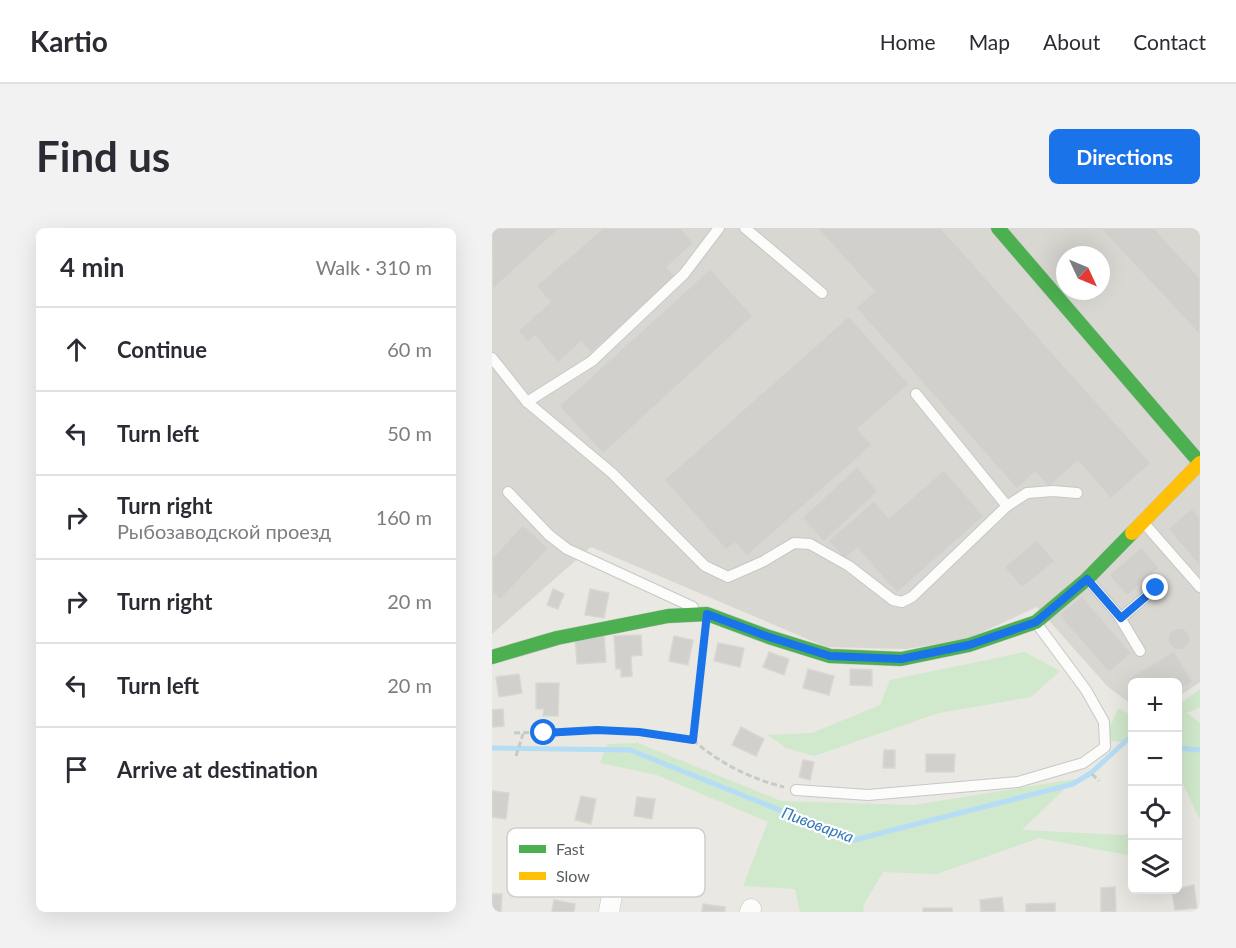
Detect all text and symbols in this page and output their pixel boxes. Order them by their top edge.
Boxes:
text: Kartio [30,24,108,58]
text: Home [880,29,936,54]
text: Map [969,29,1010,54]
text: About [1043,29,1100,54]
text: Contact [1133,29,1206,54]
button: Directions [1049,129,1200,184]
text: Find us [36,131,170,181]
north arrow [1056,246,1110,300]
text: 4 min [60,251,124,283]
text: Walk · 310 m [316,255,432,279]
icon: ahead [60,333,93,366]
text: Continue [117,336,207,363]
text: 60 m [387,337,432,361]
icon: left [60,417,93,450]
text: Turn left [117,420,199,447]
text: 50 m [387,421,432,445]
text: Turn right [117,492,212,519]
icon: right [60,501,93,534]
text: 160 m [376,505,432,529]
text: Рыбозаводской проезд [117,519,331,543]
route end [1142,574,1168,600]
icon: right [60,585,93,618]
text: Turn right [117,588,212,615]
text: 20 m [387,589,432,613]
icon: left [60,669,93,702]
text: Turn left [117,672,199,699]
text: 20 m [387,673,432,697]
map controls [1128,678,1182,894]
button: + [1128,678,1182,732]
route start [530,719,556,745]
button: − [1128,732,1182,786]
icon: arrive [60,753,93,786]
text: Arrive at destination [117,756,318,783]
button: locate [1128,786,1182,840]
water label: Пивоварка [779,802,857,846]
legend [507,828,705,897]
text: Fast [556,839,585,858]
button: layers [1128,840,1182,894]
text: Slow [556,866,590,885]

